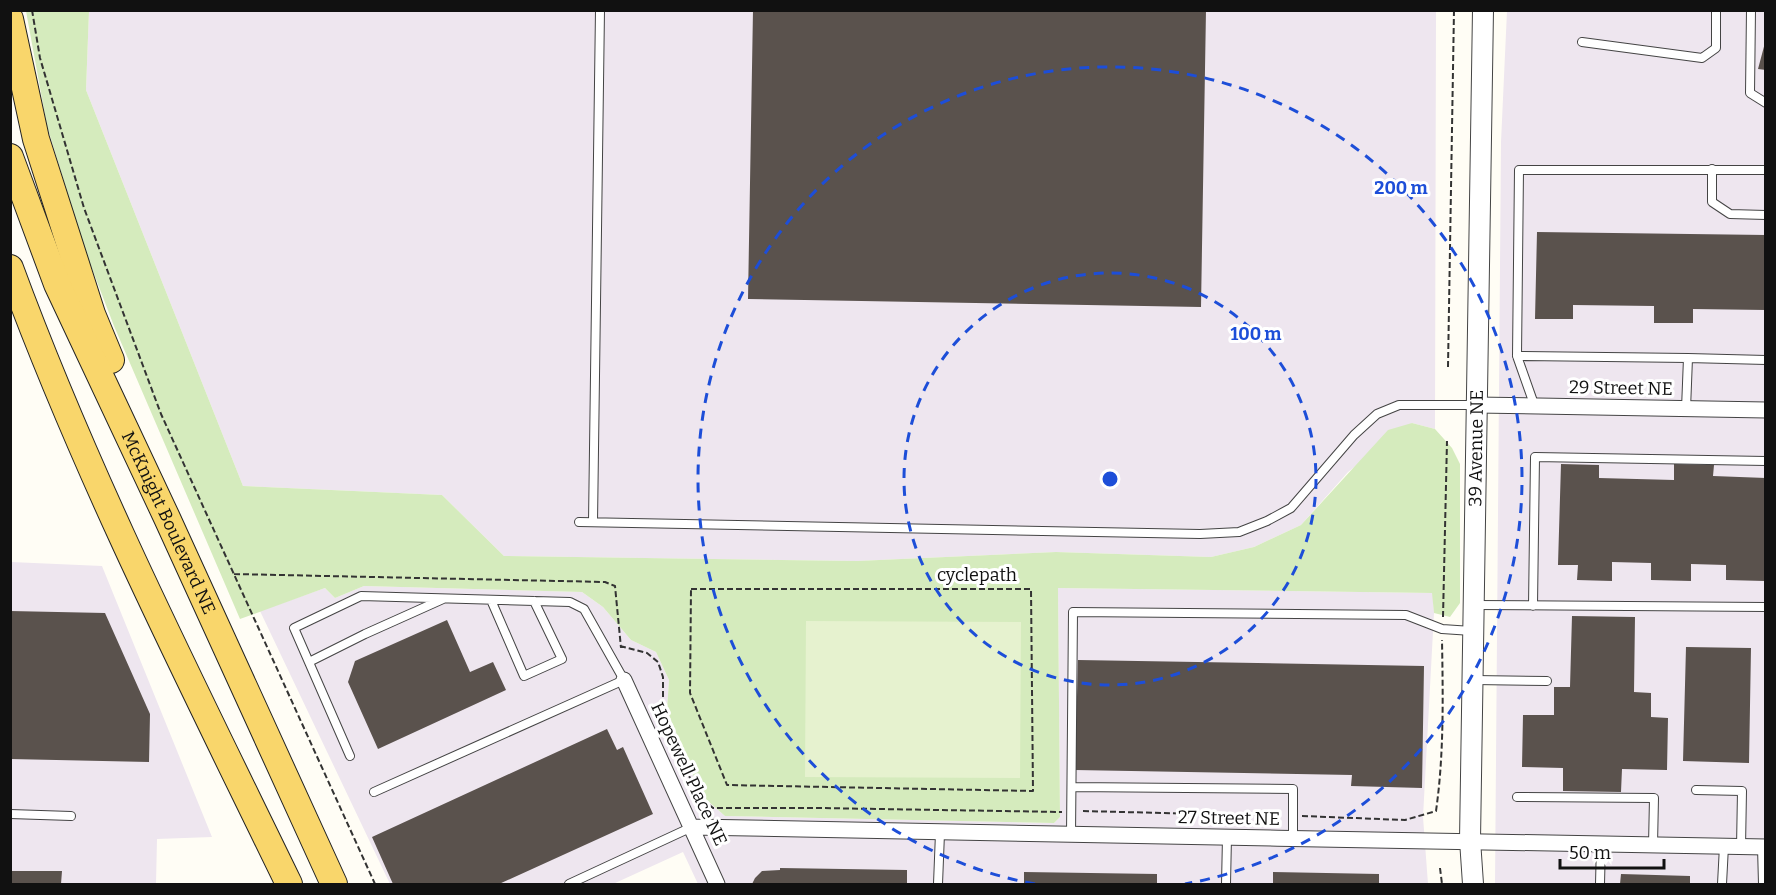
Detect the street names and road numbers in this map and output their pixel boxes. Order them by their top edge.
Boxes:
street label: 29 Street NE [1569,376,1673,400]
street label: 39 Avenue NE [1464,390,1488,507]
street label: McKnight Boulevard NE [117,428,220,618]
street label: cyclepath [937,564,1017,586]
street label: Hopewell Place NE [646,699,732,849]
street label: 27 Street NE [1178,806,1280,830]

